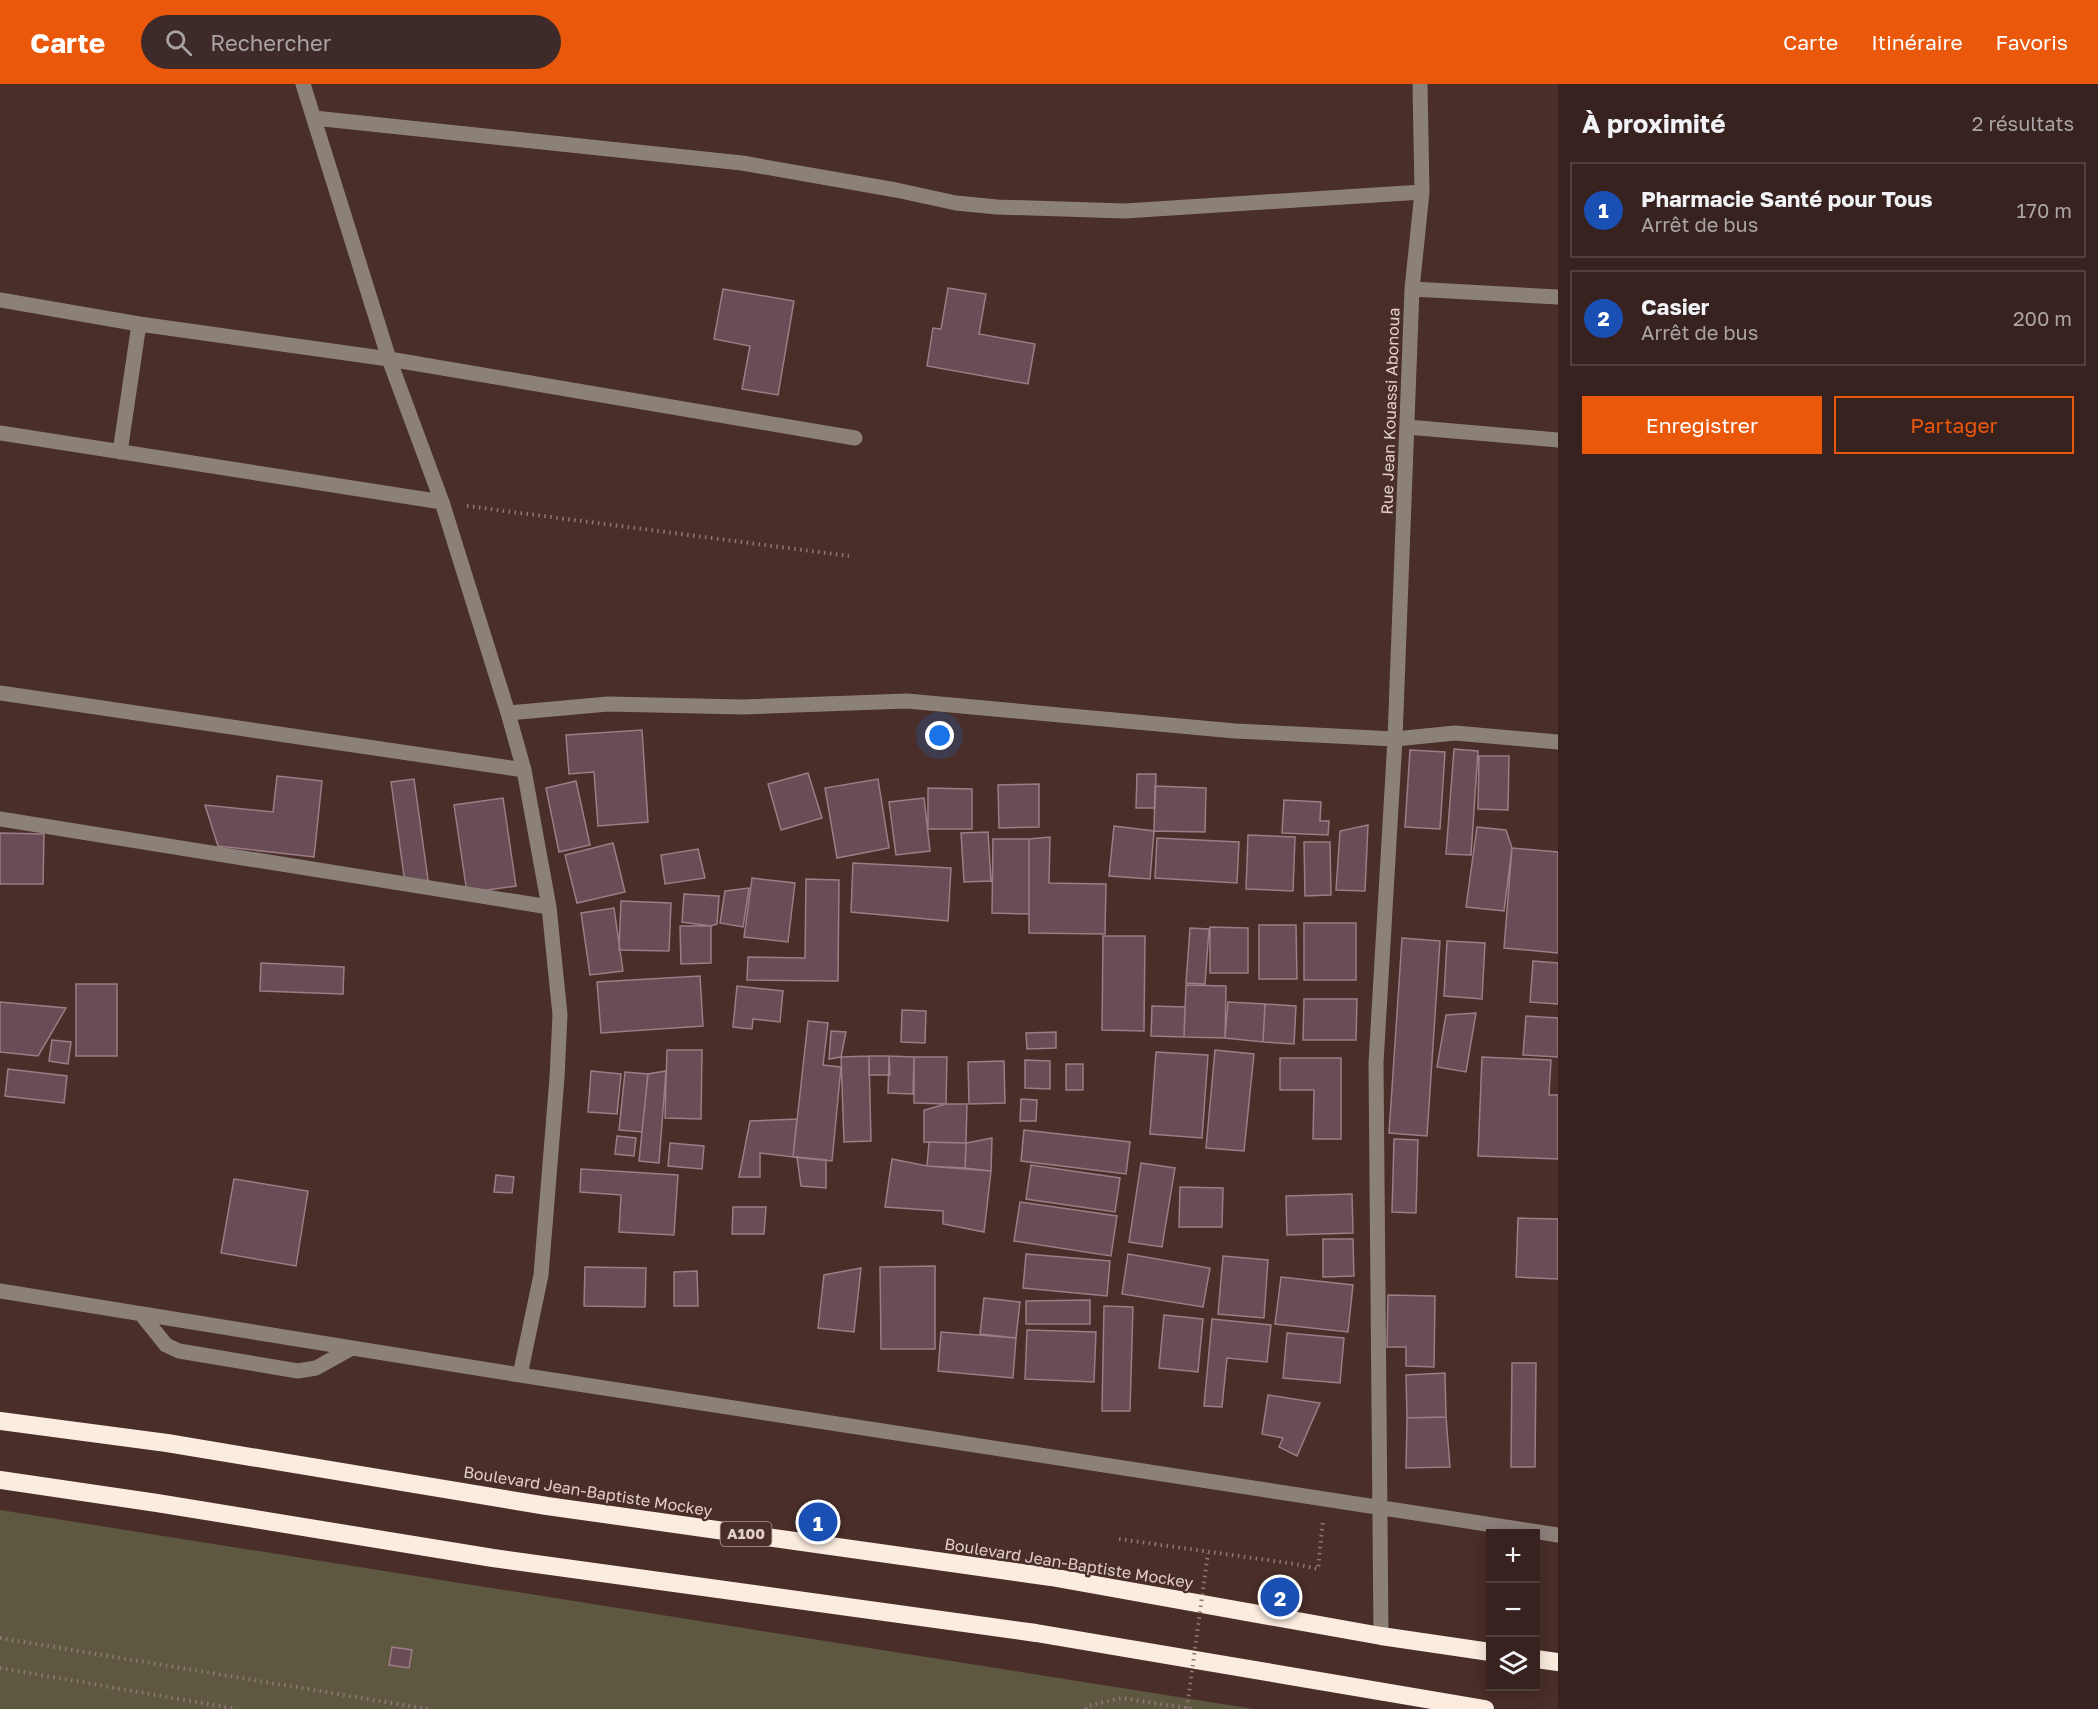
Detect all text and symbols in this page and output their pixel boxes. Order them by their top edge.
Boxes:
search box [141,15,561,69]
text: Carte [30,26,105,59]
icon: search [162,26,195,59]
text: Rechercher [210,29,331,56]
text: Carte [1783,29,1838,55]
text: Itinéraire [1871,29,1963,55]
text: Favoris [1996,29,2068,55]
text: À proximité [1582,108,1726,139]
text: 2 résultats [1972,111,2074,135]
text: Pharmacie Santé pour Tous [1641,185,1933,212]
text: 1 [1598,198,1609,222]
text: 170 m [2017,198,2072,222]
text: Arrêt de bus [1641,212,1758,236]
text: Casier [1641,293,1709,320]
text: 2 [1597,306,1610,330]
text: 200 m [2013,306,2072,330]
street label: Rue Jean Kouassi Abonoua [1376,307,1404,515]
text: Arrêt de bus [1641,320,1758,344]
button: Enregistrer [1582,396,1822,454]
button: Partager [1834,396,2074,454]
your location [925,721,954,750]
street label: Boulevard Jean-Baptiste Mockey [462,1461,714,1521]
pin: 1 [798,1500,838,1544]
road number: A100 [720,1522,771,1546]
map controls [1486,1529,1540,1691]
button: + [1486,1529,1540,1583]
street label: Boulevard Jean-Baptiste Mockey [943,1533,1195,1593]
pin: 2 [1260,1574,1300,1620]
button: − [1486,1583,1540,1637]
button: layers [1486,1637,1540,1691]

